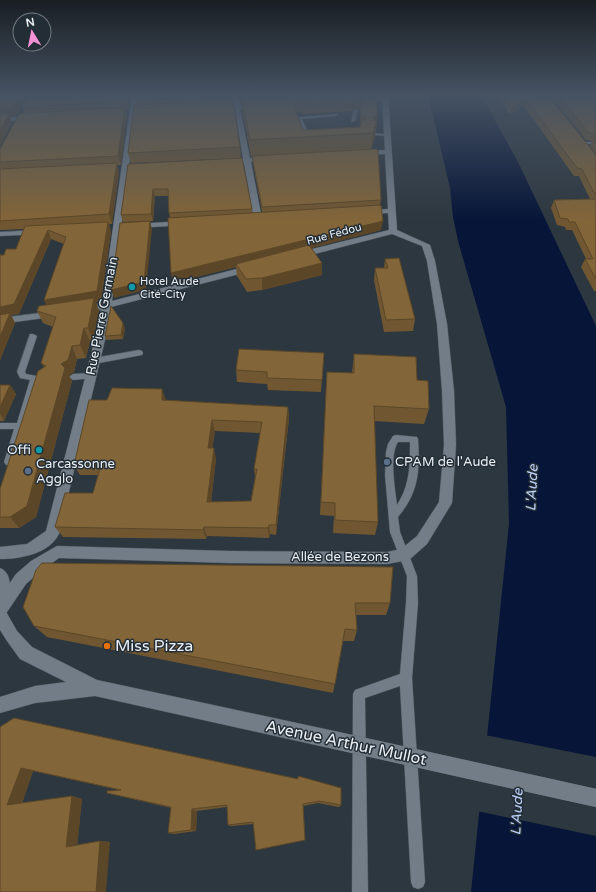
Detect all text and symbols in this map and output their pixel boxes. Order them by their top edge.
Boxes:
north arrow [12,12,52,52]
text: N [25,15,36,30]
street label: Rue Fédou [305,220,363,248]
street label: Rue Pierre Germain [83,255,121,377]
place label: Hotel Aude Cité-City [140,275,199,301]
marker: Hotel Aude Cité-City [127,282,137,292]
place label: Offi [7,442,31,458]
marker: Offi [34,445,44,455]
place label: CPAM de l'Aude [395,454,496,470]
place label: Carcassonne Agglo [36,456,115,487]
marker: CPAM de l'Aude [382,457,392,467]
water label: L'Aude [522,463,542,512]
marker: Carcassonne Agglo [23,466,33,476]
street label: Allée de Bezons [291,549,389,565]
place label: Miss Pizza [115,636,193,656]
marker: Miss Pizza [102,641,112,651]
street label: Avenue Arthur Mullot [264,716,428,770]
water label: L'Aude [507,787,527,836]

